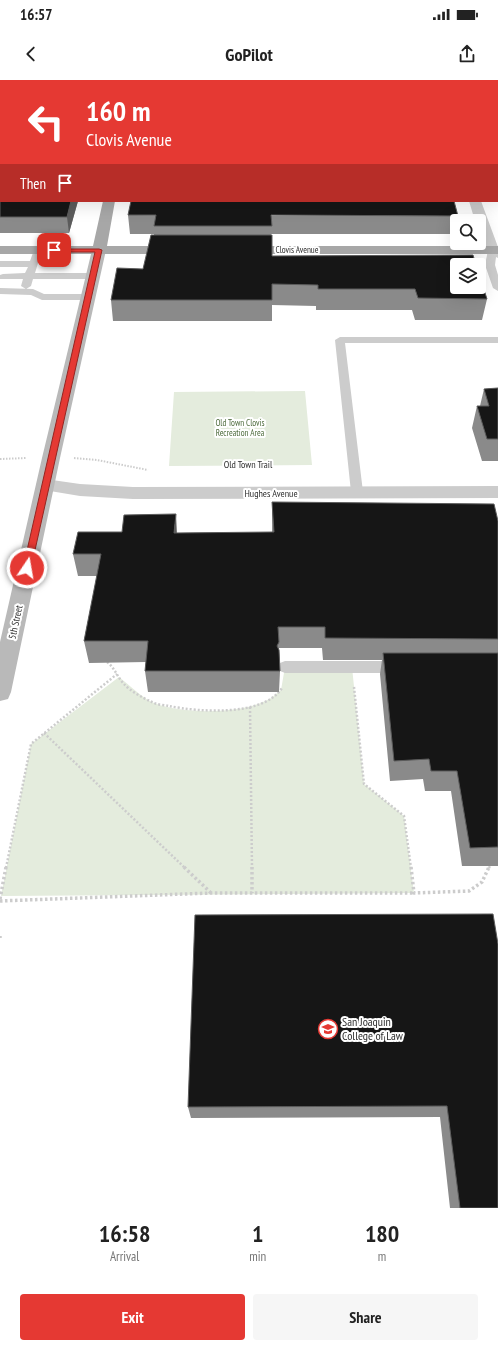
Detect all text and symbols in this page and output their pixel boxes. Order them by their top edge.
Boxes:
text: 16:57 [20,5,52,24]
icon: back [20,43,42,65]
text: GoPilot [225,43,273,66]
icon: share [456,43,478,65]
text: 160 m [86,92,150,129]
icon: left [20,96,72,148]
text: Clovis Avenue [86,128,172,151]
icon: arrive [54,172,76,194]
text: Then [20,174,46,193]
map controls [450,214,486,294]
button: search [450,214,486,250]
pin [37,233,71,267]
icon: arrive [43,239,65,261]
street label: Clovis Avenue [276,244,319,255]
button: layers [450,258,486,294]
park label: Old Town Clovis Recreation Area [215,417,265,438]
street label: Old Town Trail [224,458,273,471]
street label: Hughes Avenue [244,487,298,500]
position arrow [6,547,48,589]
street label: 5th Street [6,604,25,640]
place label: San Joaquin College of Law [342,1014,404,1043]
school or university icon: San Joaquin College of Law [317,1018,339,1040]
text: 16:58 [99,1218,151,1249]
text: 1 [252,1218,263,1249]
text: 180 [365,1218,399,1249]
text: Arrival [110,1248,139,1265]
text: min [249,1248,266,1265]
text: m [378,1248,386,1265]
button: Exit [20,1294,245,1340]
button: Share [253,1294,478,1340]

